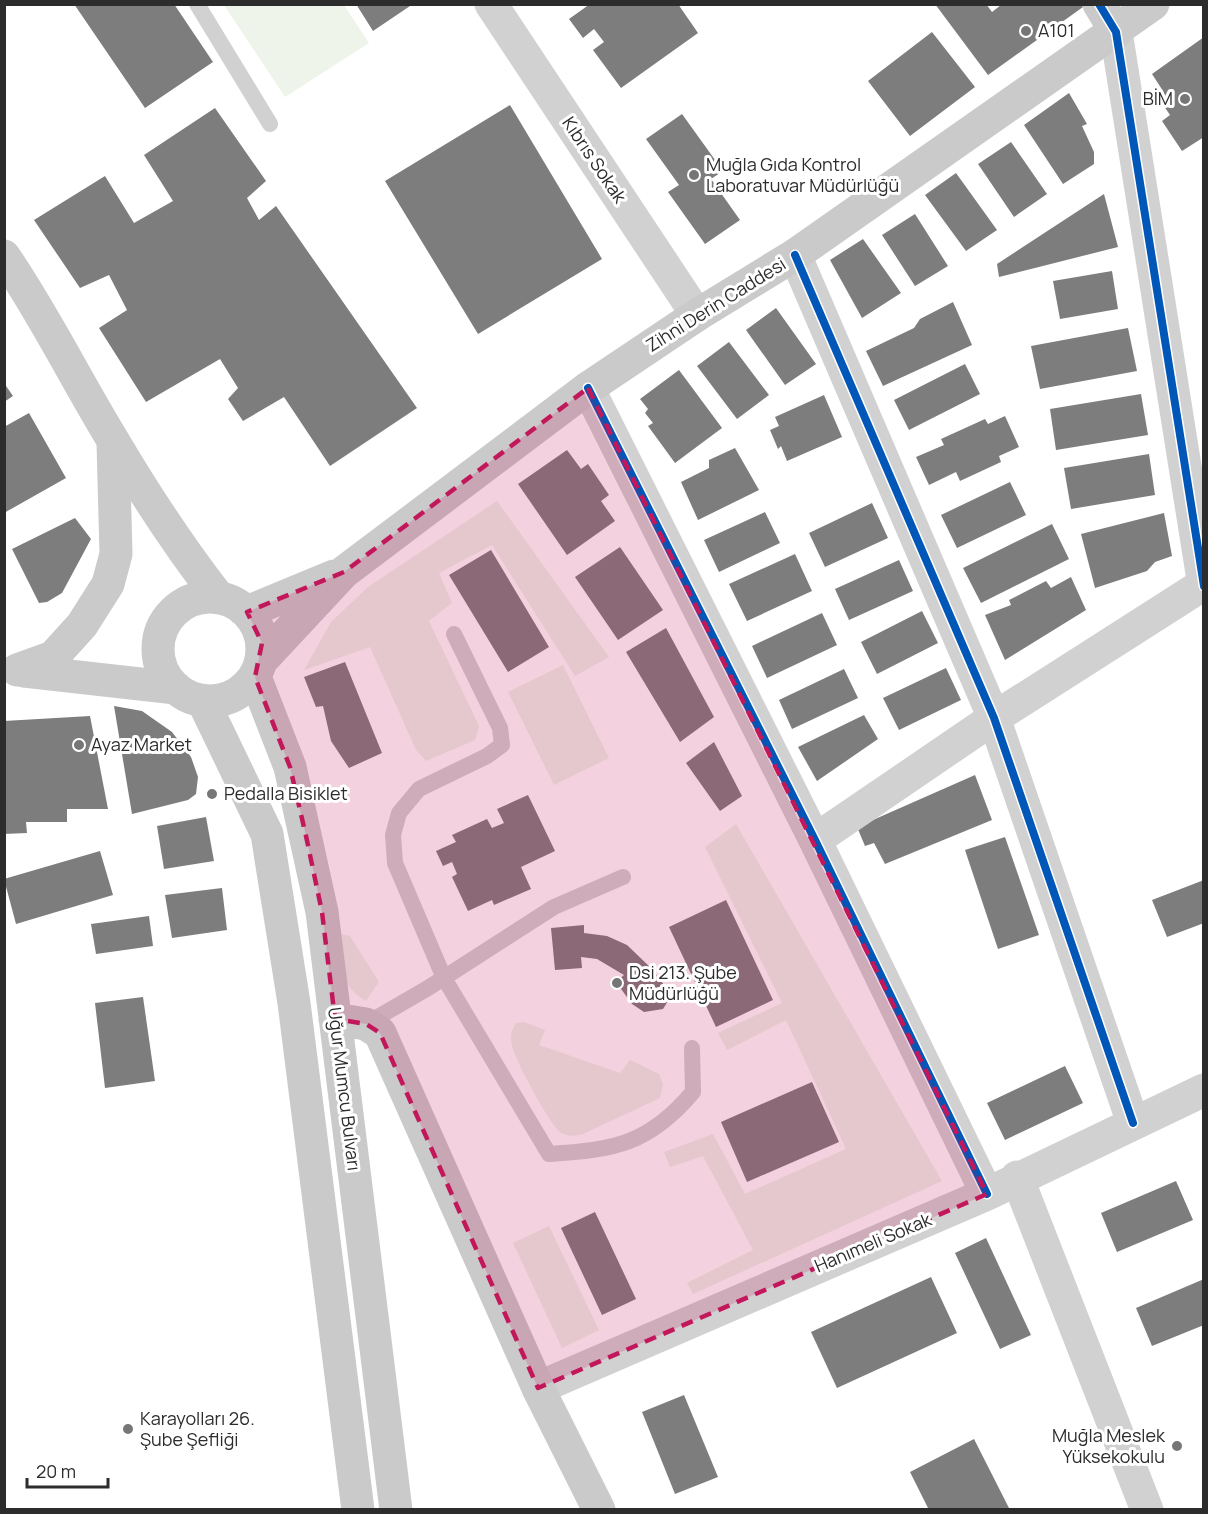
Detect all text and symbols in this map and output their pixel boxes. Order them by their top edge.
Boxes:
place label: A101 [1038,18,1074,42]
marker: A101 [1019,24,1033,38]
place label: BİM [1143,86,1173,110]
marker: BİM [1178,92,1192,106]
street label: Kıbrıs Sokak [557,112,633,208]
place label: Muğla Gıda Kontrol Laboratuvar Müdürlüğü [706,152,899,197]
marker: Muğla Gıda Kontrol Laboratuvar Müdürlüğü [687,168,701,182]
street label: Zihni Derin Caddesi [641,251,790,357]
place label: Ayaz Market [91,732,192,756]
marker: Ayaz Market [72,738,86,752]
place label: Pedalla Bisiklet [224,781,348,805]
marker: Pedalla Bisiklet [205,787,219,801]
place label: Dsi 213. Şube Müdürlüğü [629,960,737,1005]
marker: Dsi 213. Şube Müdürlüğü [610,976,624,990]
street label: Uğur Mumcu Bulvarı [323,1006,367,1172]
street label: Hanımeli Sokak [811,1206,936,1277]
place label: Karayolları 26. Şube Şefliği [140,1406,255,1451]
marker: Karayolları 26. Şube Şefliği [121,1422,135,1436]
place label: Muğla Meslek Yüksekokulu [1052,1423,1166,1468]
marker: Muğla Meslek Yüksekokulu [1170,1439,1184,1453]
scale bar [27,1451,108,1489]
text: 20 m [36,1459,76,1483]

